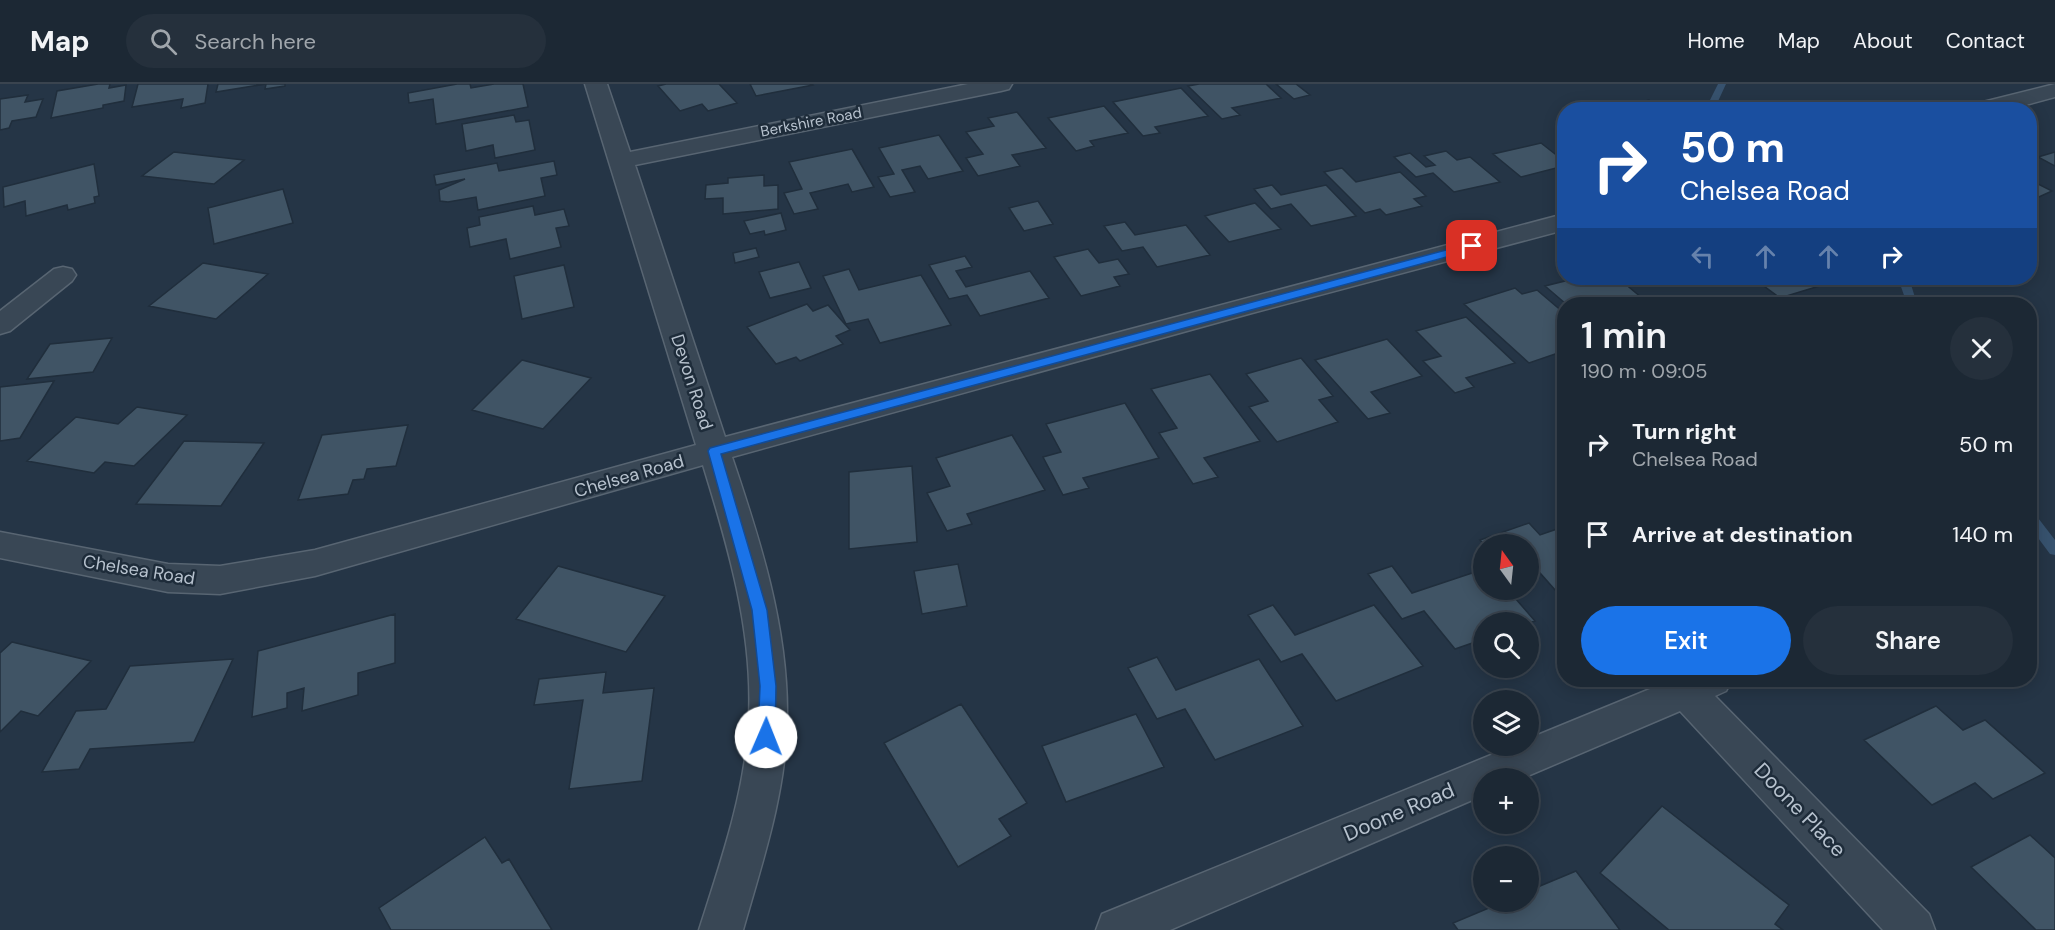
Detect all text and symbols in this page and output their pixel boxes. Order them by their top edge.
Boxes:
search box [126,14,546,68]
text: Map [30,23,90,60]
icon: search [147,25,180,58]
text: Search here [195,27,316,56]
text: Home [1687,27,1745,55]
text: Map [1778,27,1820,55]
text: About [1853,27,1913,55]
text: Contact [1946,27,2025,55]
street label: Berkshire Road [759,102,863,142]
text: 50 m [1680,120,1785,175]
icon: right [1581,126,1659,204]
text: Chelsea Road [1680,173,1850,208]
pin [1446,220,1497,271]
icon: arrive [1455,229,1488,262]
icon: left [1686,240,1719,273]
icon: ahead [1749,240,1782,273]
icon: ahead [1812,240,1845,273]
icon: right [1875,240,1908,273]
text: 1 min [1581,312,1667,359]
button: close [1950,317,2013,380]
street label: Devon Road [665,331,719,433]
text: 190 m · 09:05 [1581,358,1707,384]
text: Turn right [1632,417,1737,446]
icon: right [1581,428,1614,461]
text: 50 m [1959,430,2013,459]
text: Chelsea Road [1632,446,1758,472]
street label: Chelsea Road [571,449,687,503]
icon: arrive [1581,518,1614,551]
text: Arrive at destination [1632,520,1853,549]
text: 140 m [1952,520,2013,549]
north arrow [1473,534,1539,600]
map controls [1473,534,1539,912]
street label: Chelsea Road [81,549,197,591]
button: Exit [1581,606,1791,675]
button: Share [1803,606,2013,675]
button: search [1473,612,1539,678]
button: layers [1473,690,1539,756]
position arrow [734,705,798,769]
street label: Doone Place [1748,757,1852,863]
button: + [1473,768,1539,834]
street label: Doone Road [1339,776,1459,848]
button: − [1473,846,1539,912]

